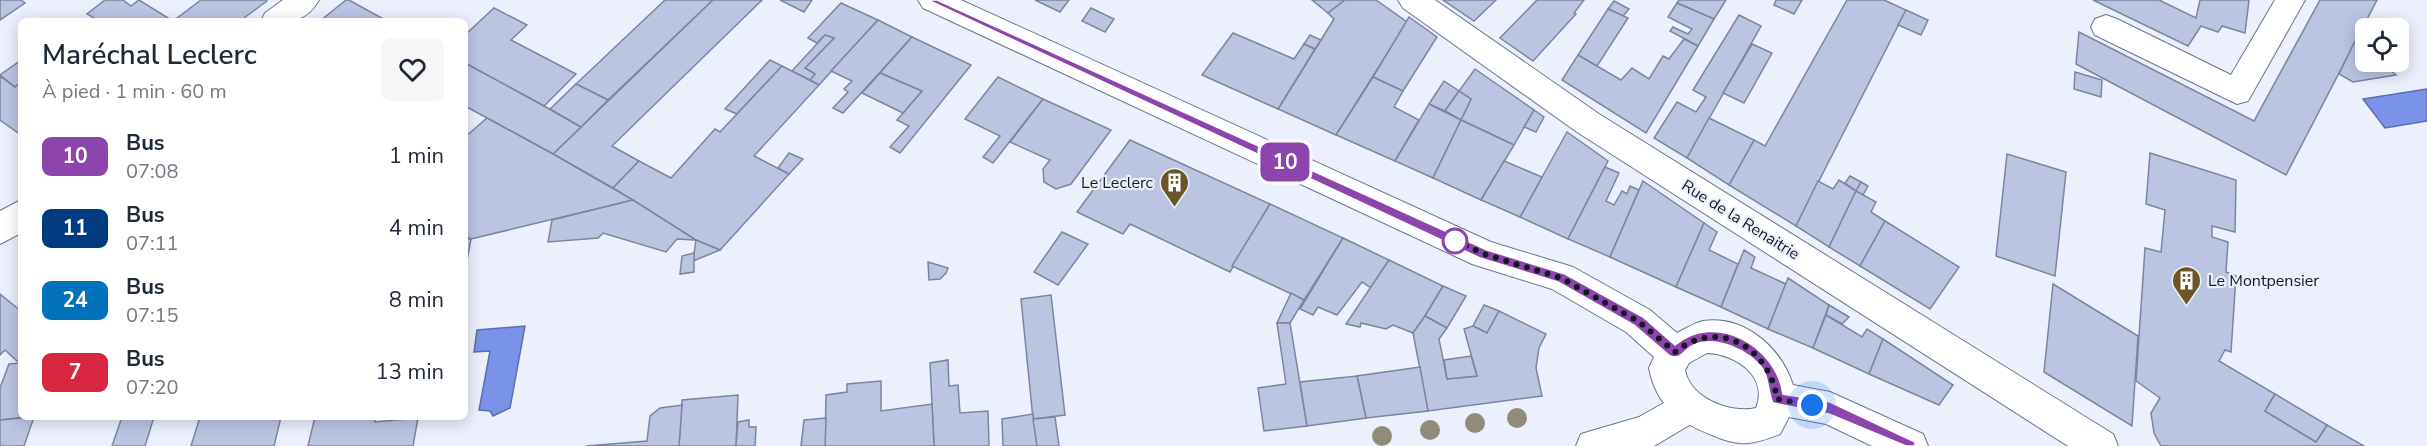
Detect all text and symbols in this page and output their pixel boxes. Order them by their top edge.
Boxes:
map controls [2355,18,2409,72]
button: locate [2355,18,2409,72]
text: Maréchal Leclerc [42,36,257,74]
button: heart [381,38,444,101]
text: À pied · 1 min · 60 m [42,78,227,105]
text: Bus [126,128,165,158]
text: 1 min [389,141,444,171]
text: 10 [62,142,88,170]
line badge: 10 [1258,142,1312,182]
text: 10 [1272,148,1298,176]
text: 07:08 [126,158,179,185]
building icon: Le Leclerc [1158,166,1190,208]
place label: Le Leclerc [1081,172,1154,194]
street label: Rue de la Renaitrie [1677,175,1804,265]
text: Bus [126,200,165,230]
text: 4 min [389,213,444,243]
text: 11 [62,214,88,242]
unlabelled marker [1442,228,1468,254]
text: 07:11 [126,230,179,257]
building icon: Le Montpensier [2171,264,2203,306]
place label: Le Montpensier [2208,270,2319,292]
text: Bus [126,272,165,302]
text: 8 min [389,285,444,315]
text: 24 [62,286,88,314]
text: 07:15 [126,302,179,329]
text: Bus [126,344,165,374]
text: 13 min [376,357,444,387]
text: 7 [69,358,81,386]
text: 07:20 [126,374,179,401]
your location [1797,390,1827,420]

